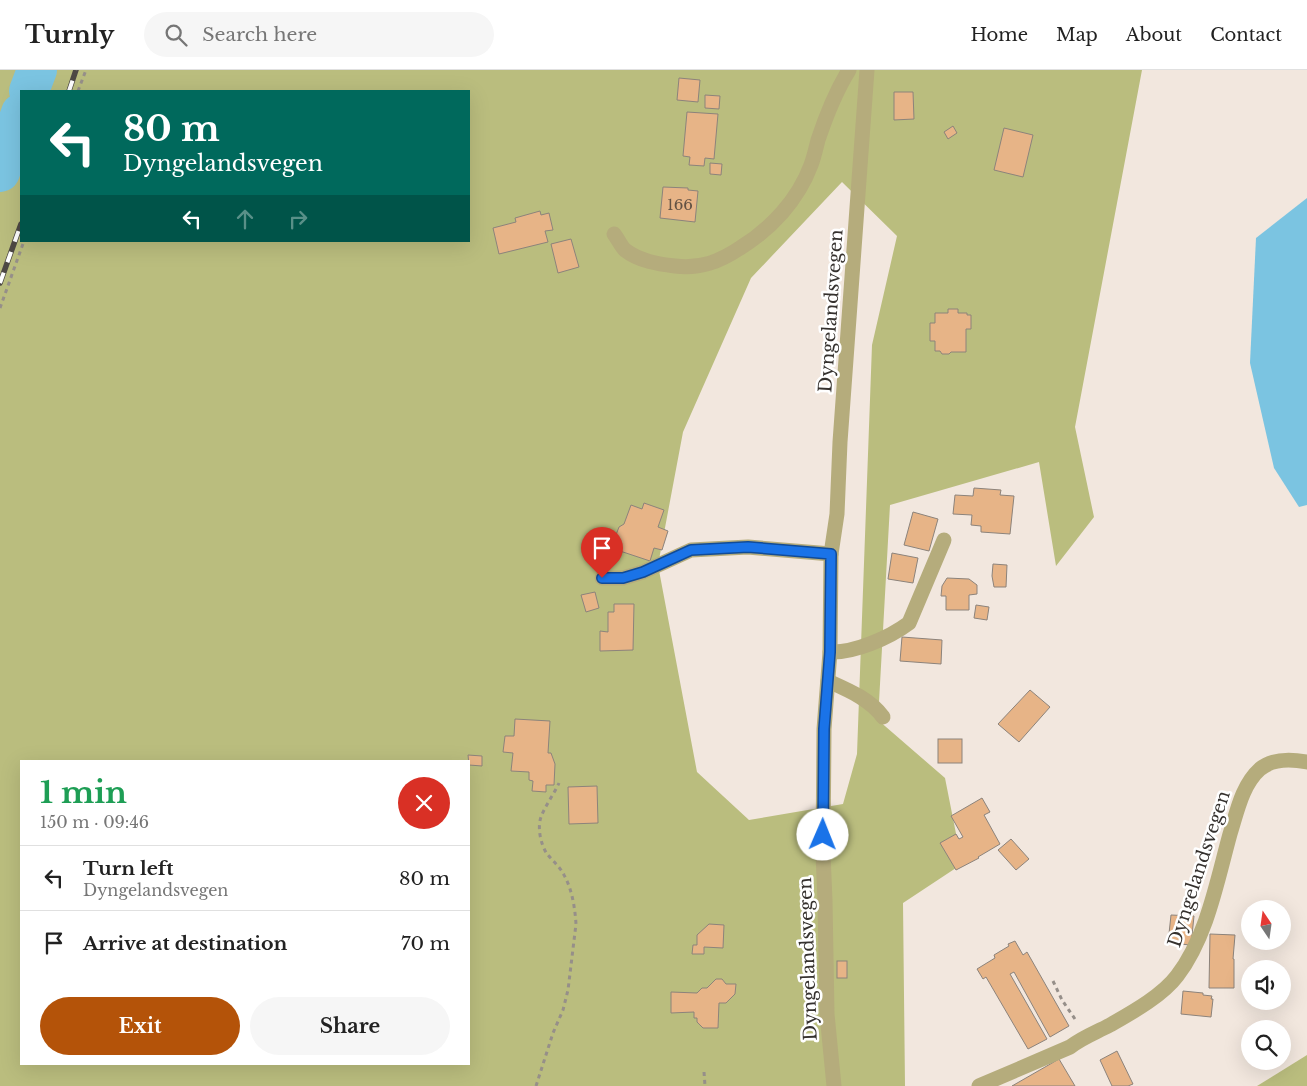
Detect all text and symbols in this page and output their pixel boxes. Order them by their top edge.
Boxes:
search box [144,12,494,57]
text: Turnly [25,20,114,49]
icon: search [162,21,190,49]
text: Search here [202,23,317,46]
text: Home [970,24,1028,46]
text: Map [1056,24,1098,46]
text: About [1126,24,1182,46]
text: Contact [1210,24,1282,46]
text: 80 m [123,107,220,150]
icon: left [40,110,105,175]
text: Dyngelandsvegen [123,150,323,177]
house number: 166 [667,195,693,214]
icon: left [178,205,206,233]
icon: ahead [231,205,259,233]
icon: right [284,205,312,233]
street label: Dyngelandsvegen [814,229,848,393]
pin [581,527,623,578]
icon: arrive [588,534,616,562]
text: 1 min [40,774,127,811]
button: close [398,777,450,829]
street label: Dyngelandsvegen [1163,788,1235,950]
position arrow [796,808,848,860]
text: 150 m · 09:46 [40,812,149,832]
text: Turn left [83,857,174,880]
icon: left [40,864,68,892]
text: 80 m [399,867,450,890]
street label: Dyngelandsvegen [794,877,822,1041]
text: Dyngelandsvegen [83,880,228,900]
north arrow [1241,900,1291,950]
map controls [1241,900,1291,1070]
icon: arrive [40,929,68,957]
text: Arrive at destination [83,932,287,955]
text: 70 m [401,932,450,955]
button: sound [1241,960,1291,1010]
button: Exit [40,997,240,1055]
button: Share [250,997,450,1055]
button: search [1241,1020,1291,1070]

